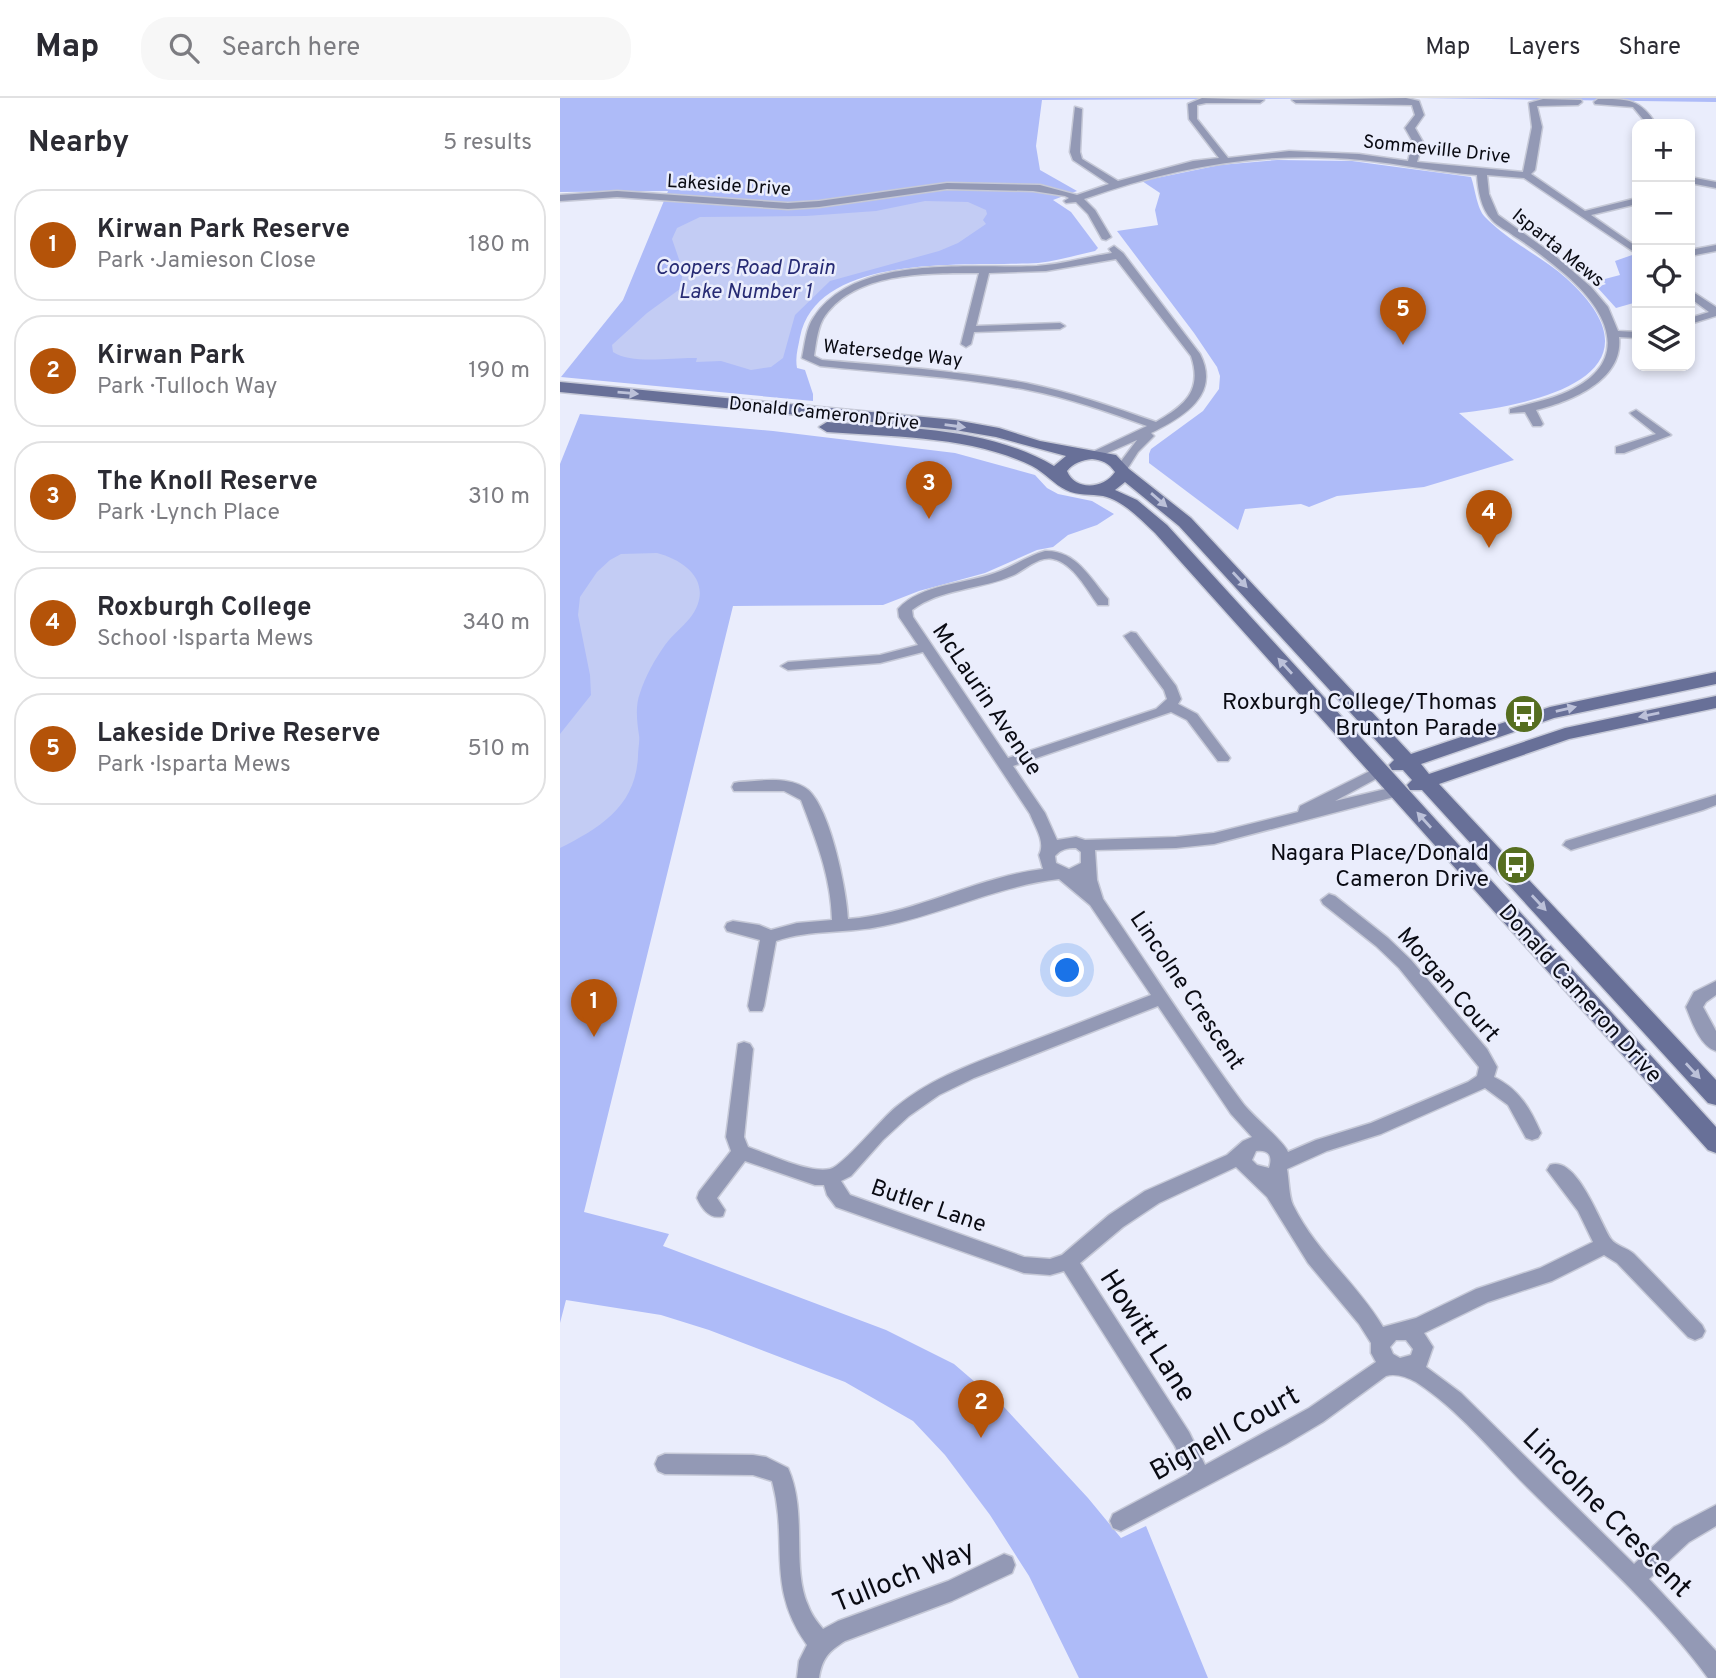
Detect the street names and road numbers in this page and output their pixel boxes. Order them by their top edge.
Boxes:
street label: Sommeville Drive [1362,130,1512,170]
street label: Lakeside Drive [666,170,792,202]
street label: Isparta Mews [1507,204,1609,293]
street label: Watersedge Way [822,335,964,373]
street label: Donald Cameron Drive [728,392,920,436]
street label: McLaurin Avenue [924,619,1047,782]
street label: Donald Cameron Drive [1491,899,1667,1090]
street label: Lincolne Crescent [1122,907,1250,1076]
street label: Morgan Court [1389,922,1505,1049]
street label: Butler Lane [867,1174,990,1241]
street label: Howitt Lane [1090,1263,1203,1410]
street label: Bignell Court [1144,1379,1307,1491]
street label: Lincolne Crescent [1513,1422,1698,1607]
street label: Tulloch Way [828,1533,980,1623]

